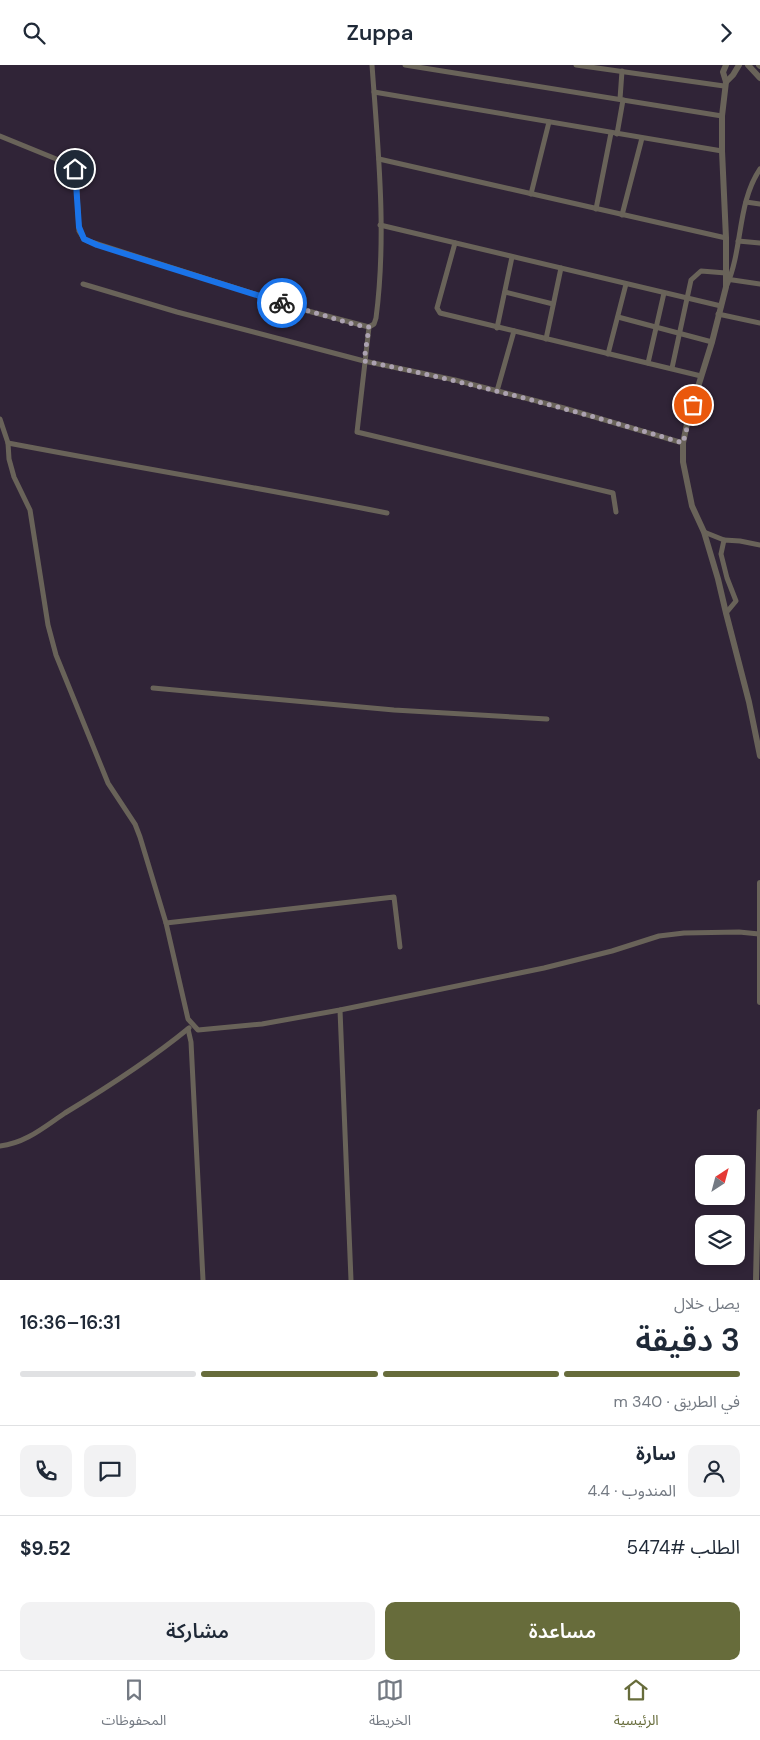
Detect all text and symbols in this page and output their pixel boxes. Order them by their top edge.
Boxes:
text: Zuppa [347,18,413,47]
icon: search [20,19,48,47]
icon: forward [712,19,740,47]
pin [54,148,96,190]
icon: home [61,155,89,183]
courier [257,278,307,328]
icon: bike [268,289,296,317]
pin [672,384,714,426]
icon: bag [679,391,707,419]
north arrow [695,1155,745,1205]
map controls [695,1155,745,1265]
button: layers [695,1215,745,1265]
text: يصل خلال [674,1293,740,1314]
text: 16:31–16:36 [20,1310,121,1335]
text: 3 دقيقة [635,1319,740,1361]
text: في الطريق · 340 m [614,1391,740,1412]
text: سارة [636,1441,676,1466]
button: phone [20,1445,72,1497]
button: chat [84,1445,136,1497]
button: person [688,1445,740,1497]
text: المندوب · 4.4 [587,1480,676,1501]
text: الطلب #5474 [627,1535,740,1560]
text: $9.52 [20,1536,70,1561]
button: مشاركة [20,1602,375,1660]
button: مساعدة [385,1602,740,1660]
tab: المحفوظات [101,1676,166,1735]
tab: الخريطة [369,1676,411,1735]
tab: الرئيسية [614,1676,659,1735]

